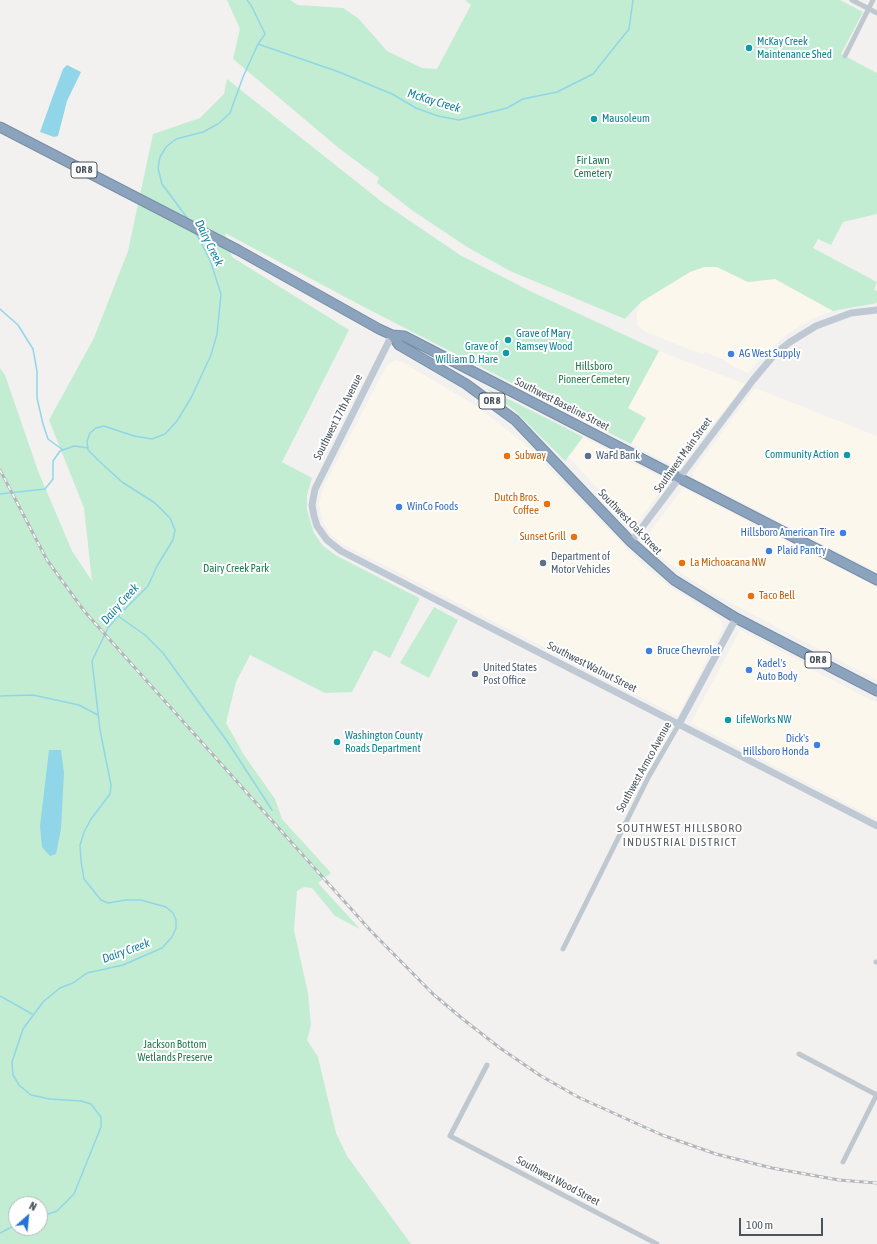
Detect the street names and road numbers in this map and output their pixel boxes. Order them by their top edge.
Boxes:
road number: OR 8 [71,162,97,178]
street label: Southwest 17th Avenue [311,372,365,462]
street label: Southwest Baseline Street [513,374,611,434]
road number: OR 8 [479,393,505,409]
street label: Southwest Main Street [651,415,715,495]
street label: Southwest Oak Street [596,487,664,557]
street label: Southwest Walnut Street [545,639,639,695]
road number: OR 8 [805,652,831,668]
street label: Southwest Armco Avenue [614,719,674,815]
street label: Southwest Wood Street [514,1153,602,1209]

